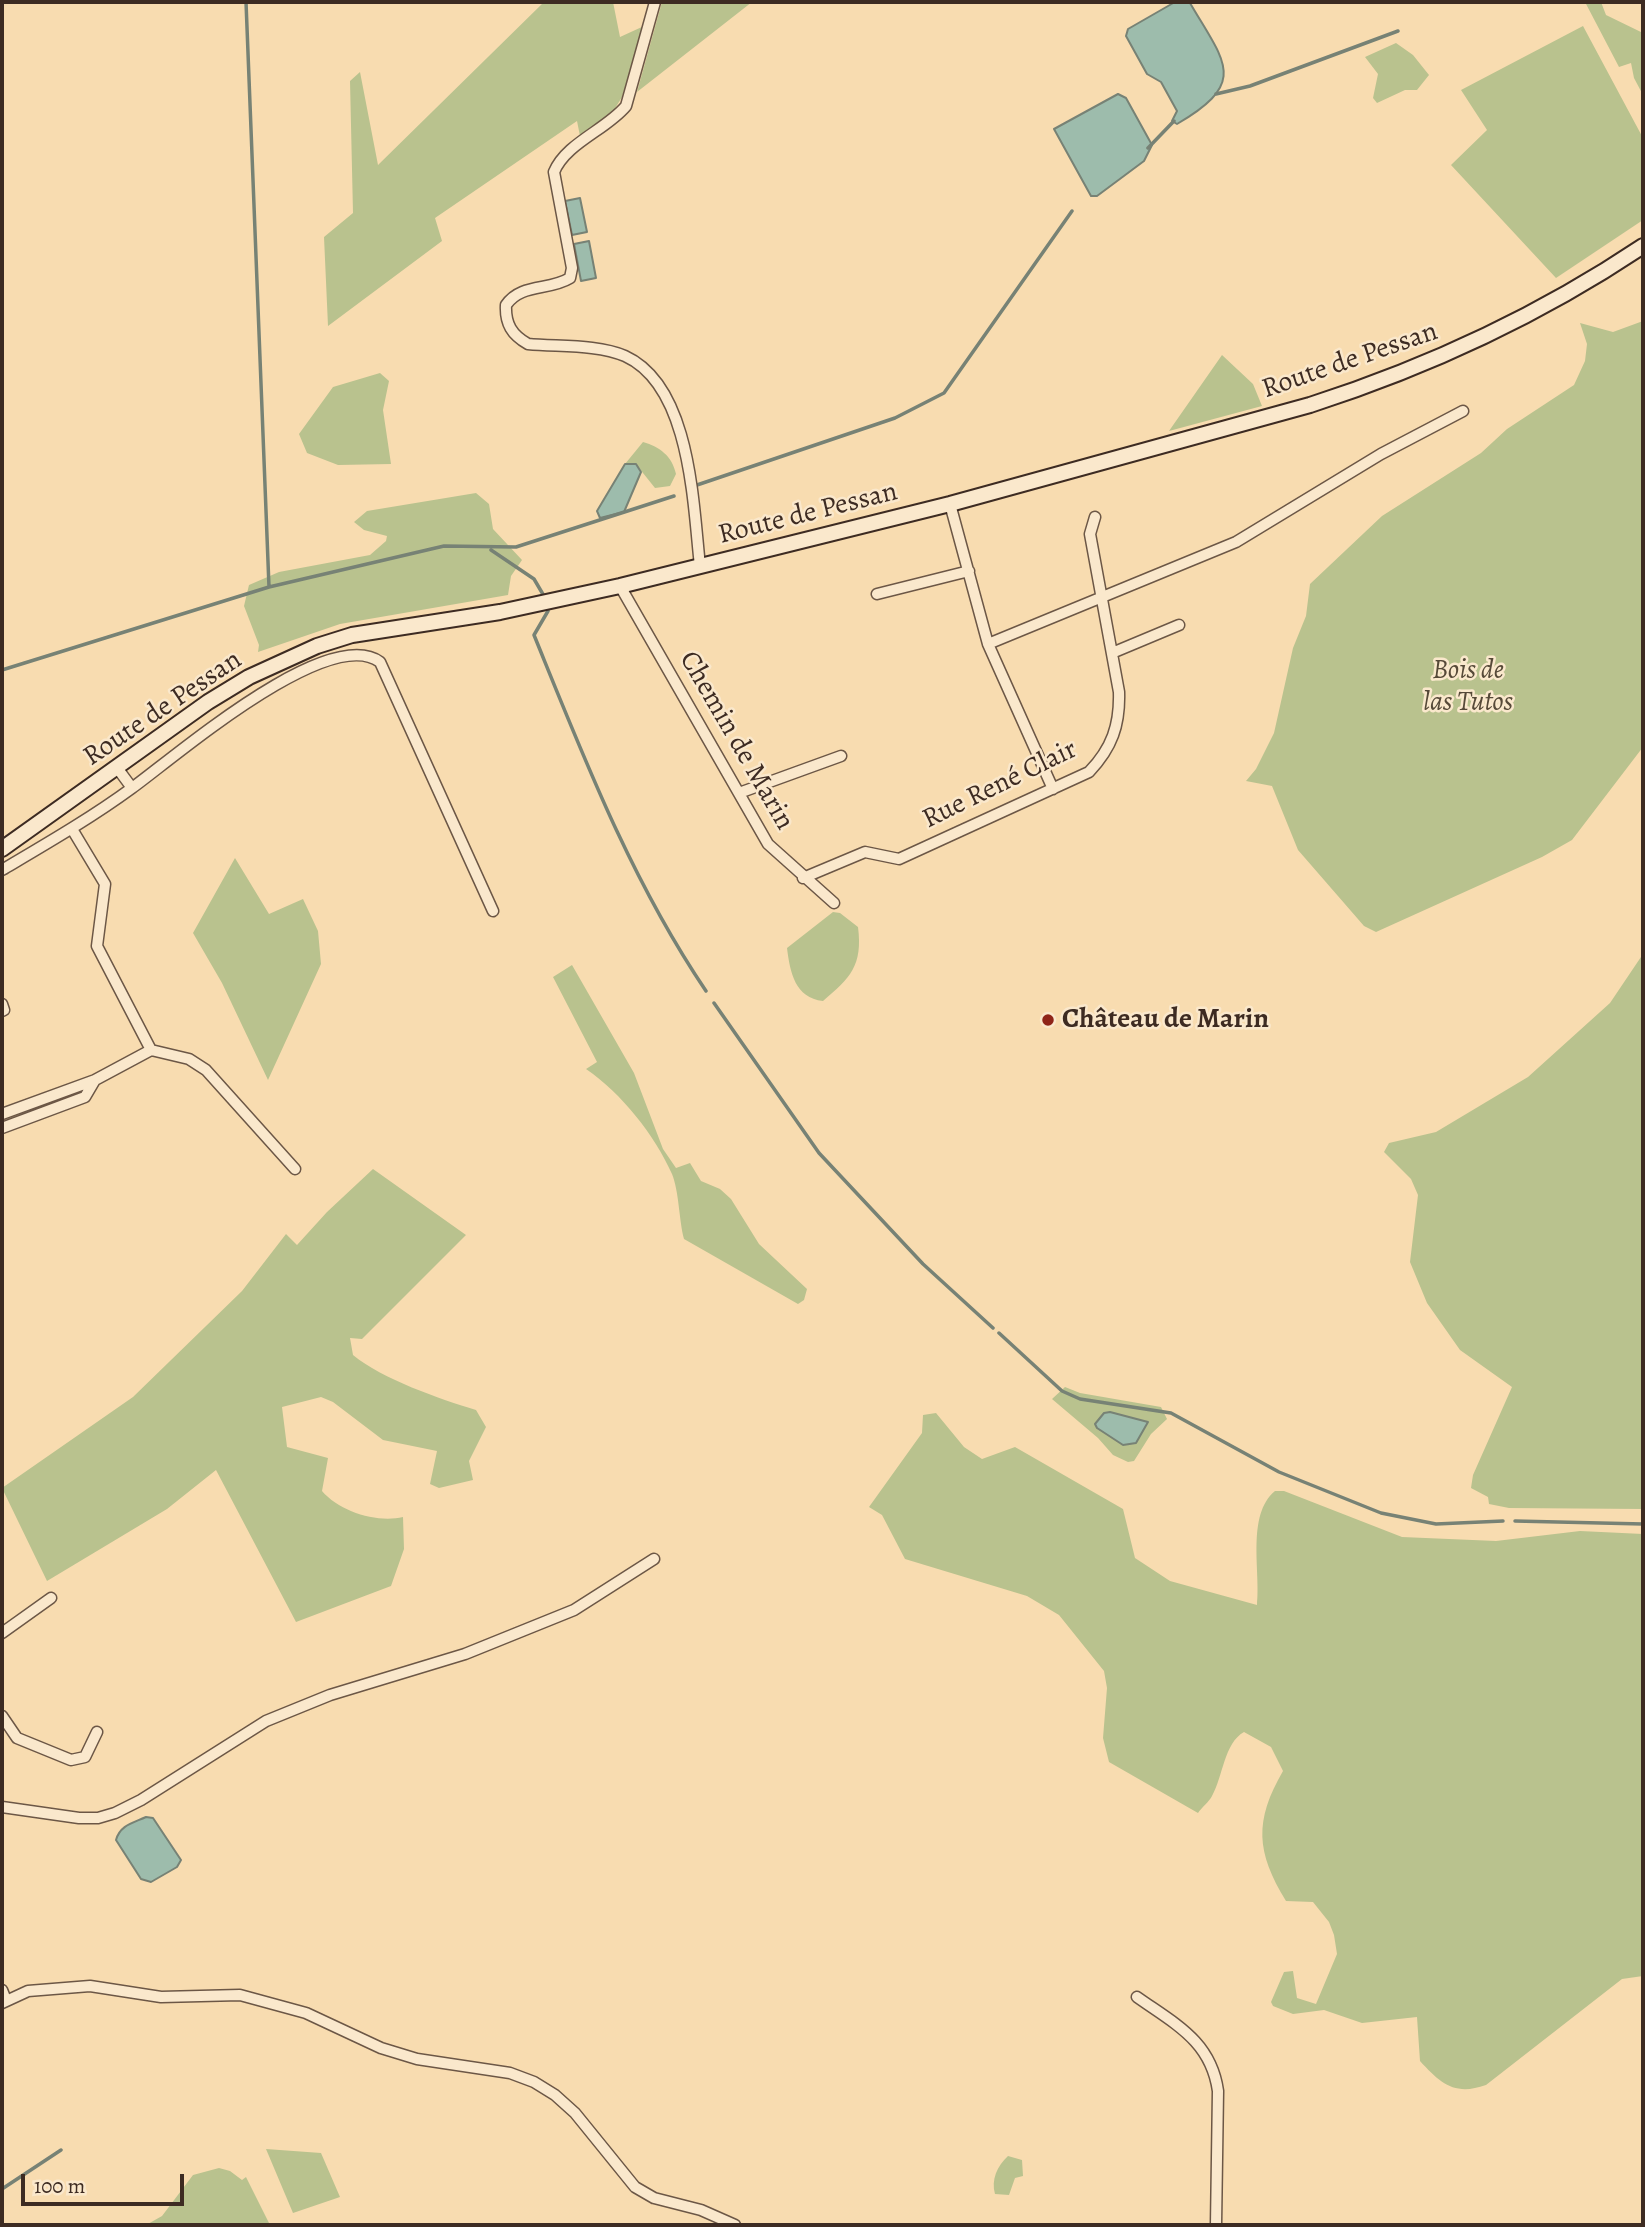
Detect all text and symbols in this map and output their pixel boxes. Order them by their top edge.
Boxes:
street label: Route de Pessan [1258,315,1442,407]
street label: Route de Pessan [715,476,901,552]
street label: Route de Pessan [78,644,248,774]
street label: Chemin de Marin [671,646,801,836]
park label: Bois de las Tutos [1423,654,1513,720]
street label: Rue René Clair [917,733,1083,837]
place label: Château de Marin [1062,1003,1269,1037]
marker: Château de Marin [1040,1012,1056,1028]
scale bar [24,2160,187,2204]
text: 100 m [34,2172,85,2200]

